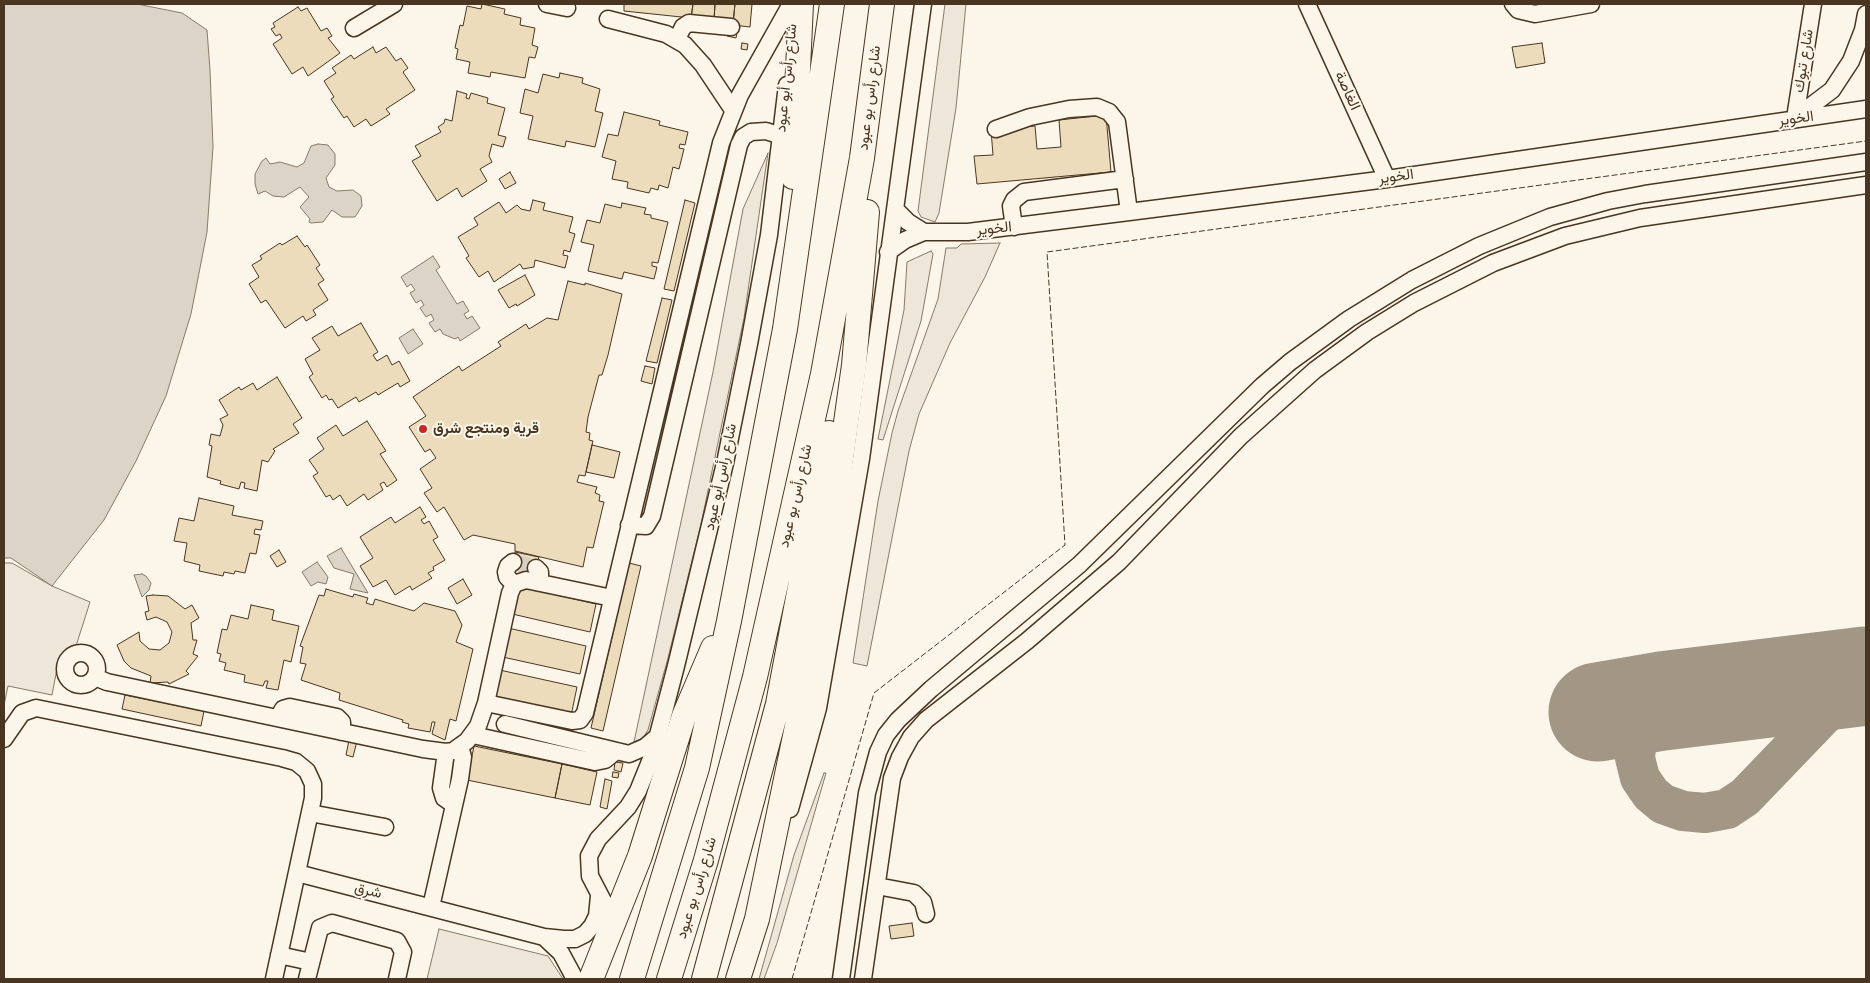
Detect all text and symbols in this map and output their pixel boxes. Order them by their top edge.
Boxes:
street label: شارع رأس أبو عبود [772,23,802,133]
street label: شارع تبوك [1790,28,1818,94]
street label: شارع رأس بو عبود [855,45,885,151]
street label: الغاصة [1330,69,1364,113]
street label: الخوير [1777,108,1815,130]
street label: الخوير [1377,166,1415,188]
street label: الخوير [975,218,1013,240]
place label: قرية ومنتجع شرق [433,420,539,438]
street label: شارع رأس أبو عبود [701,422,741,532]
marker: قرية ومنتجع شرق [417,423,429,435]
street label: شارع رأس بو عبود [775,443,817,549]
street label: شارع رأس بو عبود [673,835,721,941]
street label: شرق [352,879,384,903]

